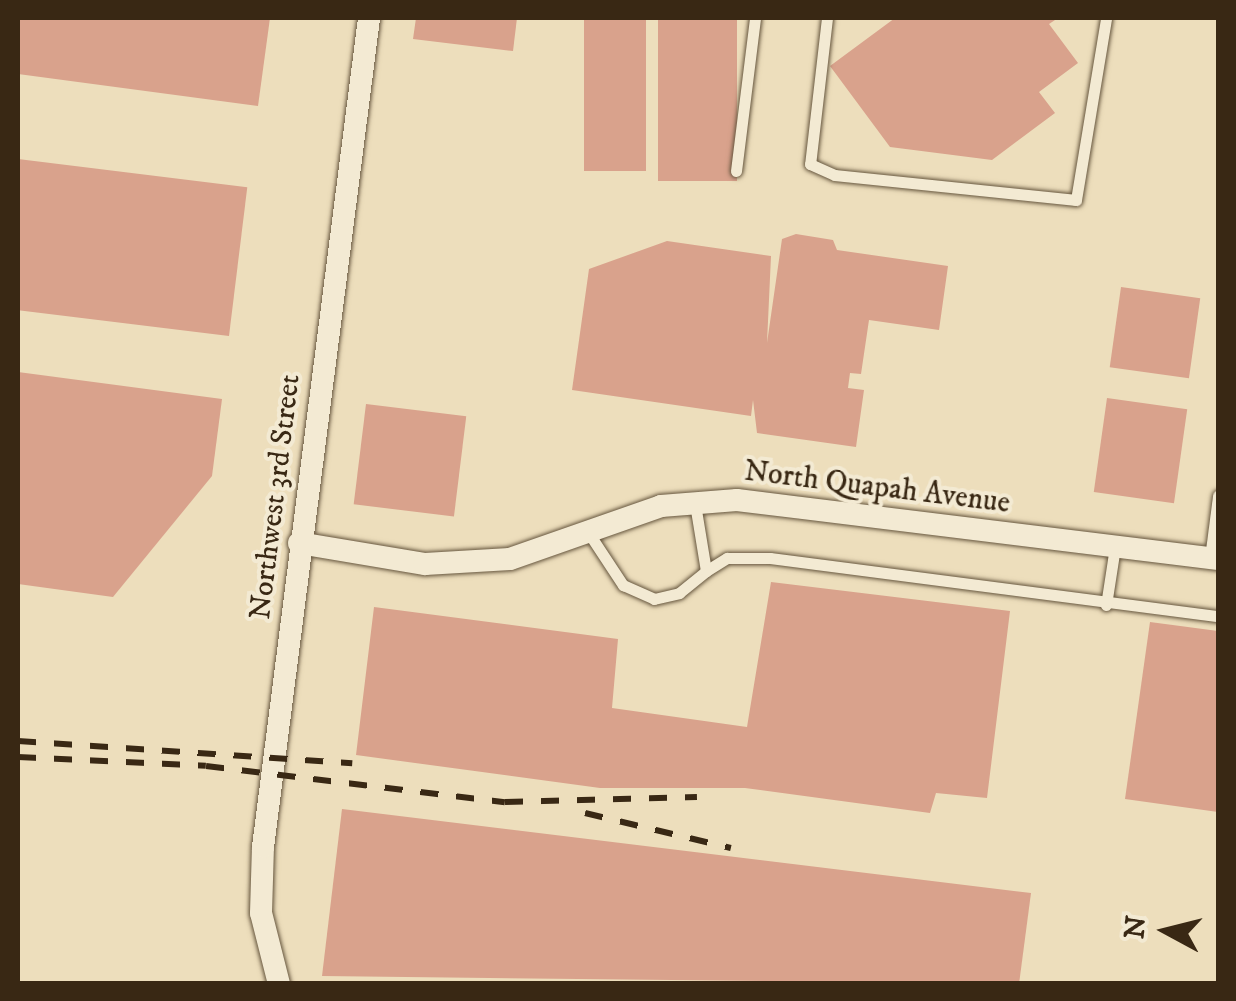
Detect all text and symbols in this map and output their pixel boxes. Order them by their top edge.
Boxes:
street label: Northwest 3rd Street [243,372,309,622]
street label: North Quapah Avenue [742,454,1012,522]
north arrow [1116,881,1216,981]
text: N [1117,914,1154,941]

